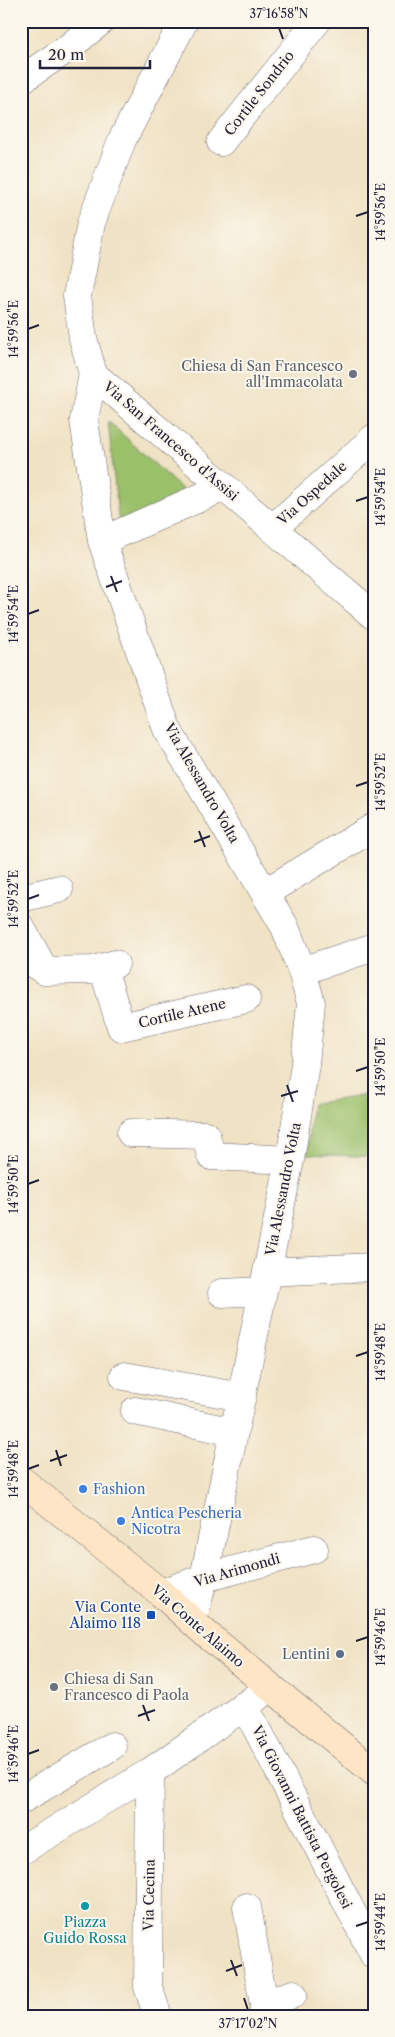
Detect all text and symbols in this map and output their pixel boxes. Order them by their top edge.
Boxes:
text: 37°16'58"N [250,6,309,21]
scale bar [40,38,150,70]
text: 20 m [48,45,84,64]
street label: Cortile Sondrio [220,47,298,139]
text: 14°59'56"E [373,183,388,241]
text: 14°59'56"E [6,300,21,358]
place label: Chiesa di San Francesco all'Immacolata [181,357,344,391]
marker: Chiesa di San Francesco all'Immacolata [347,368,359,380]
street label: Via San Francesco d'Assisi [99,377,242,505]
street label: Via Ospedale [273,457,351,530]
text: 14°59'54"E [373,468,388,526]
text: 14°59'54"E [6,585,21,643]
street label: Via Alessandro Volta [160,719,244,847]
text: 14°59'52"E [373,753,388,811]
text: 14°59'52"E [6,870,21,928]
street label: Cortile Atene [136,994,228,1032]
text: 14°59'50"E [373,1038,388,1096]
street label: Via Alessandro Volta [261,1120,305,1258]
text: 14°59'50"E [6,1155,21,1213]
text: 14°59'48"E [373,1323,388,1381]
text: 14°59'48"E [6,1440,21,1498]
place label: Fashion [93,1480,146,1498]
marker: Fashion [77,1483,89,1495]
place label: Antica Pescheria Nicotra [130,1504,243,1538]
marker: Antica Pescheria Nicotra [115,1515,127,1527]
street label: Via Arimondi [191,1549,282,1591]
street label: Via Conte Alaimo [147,1580,248,1671]
place label: Via Conte Alaimo 118 [68,1598,141,1632]
text: 14°59'46"E [373,1608,388,1666]
marker: Via Conte Alaimo 118 [145,1609,157,1621]
place label: Lentini [282,1645,330,1663]
marker: Lentini [334,1648,346,1660]
place label: Chiesa di San Francesco di Paola [64,1670,190,1704]
marker: Chiesa di San Francesco di Paola [48,1681,60,1693]
street label: Via Giovanni Battista Pergolesi [247,1722,356,1912]
text: 14°59'46"E [6,1725,21,1783]
street label: Via Cecina [139,1858,159,1932]
text: 14°59'44"E [373,1893,388,1951]
marker: Piazza Guido Rossa [79,1900,91,1912]
place label: Piazza Guido Rossa [43,1913,127,1947]
text: 37°17'02"N [219,2016,278,2031]

